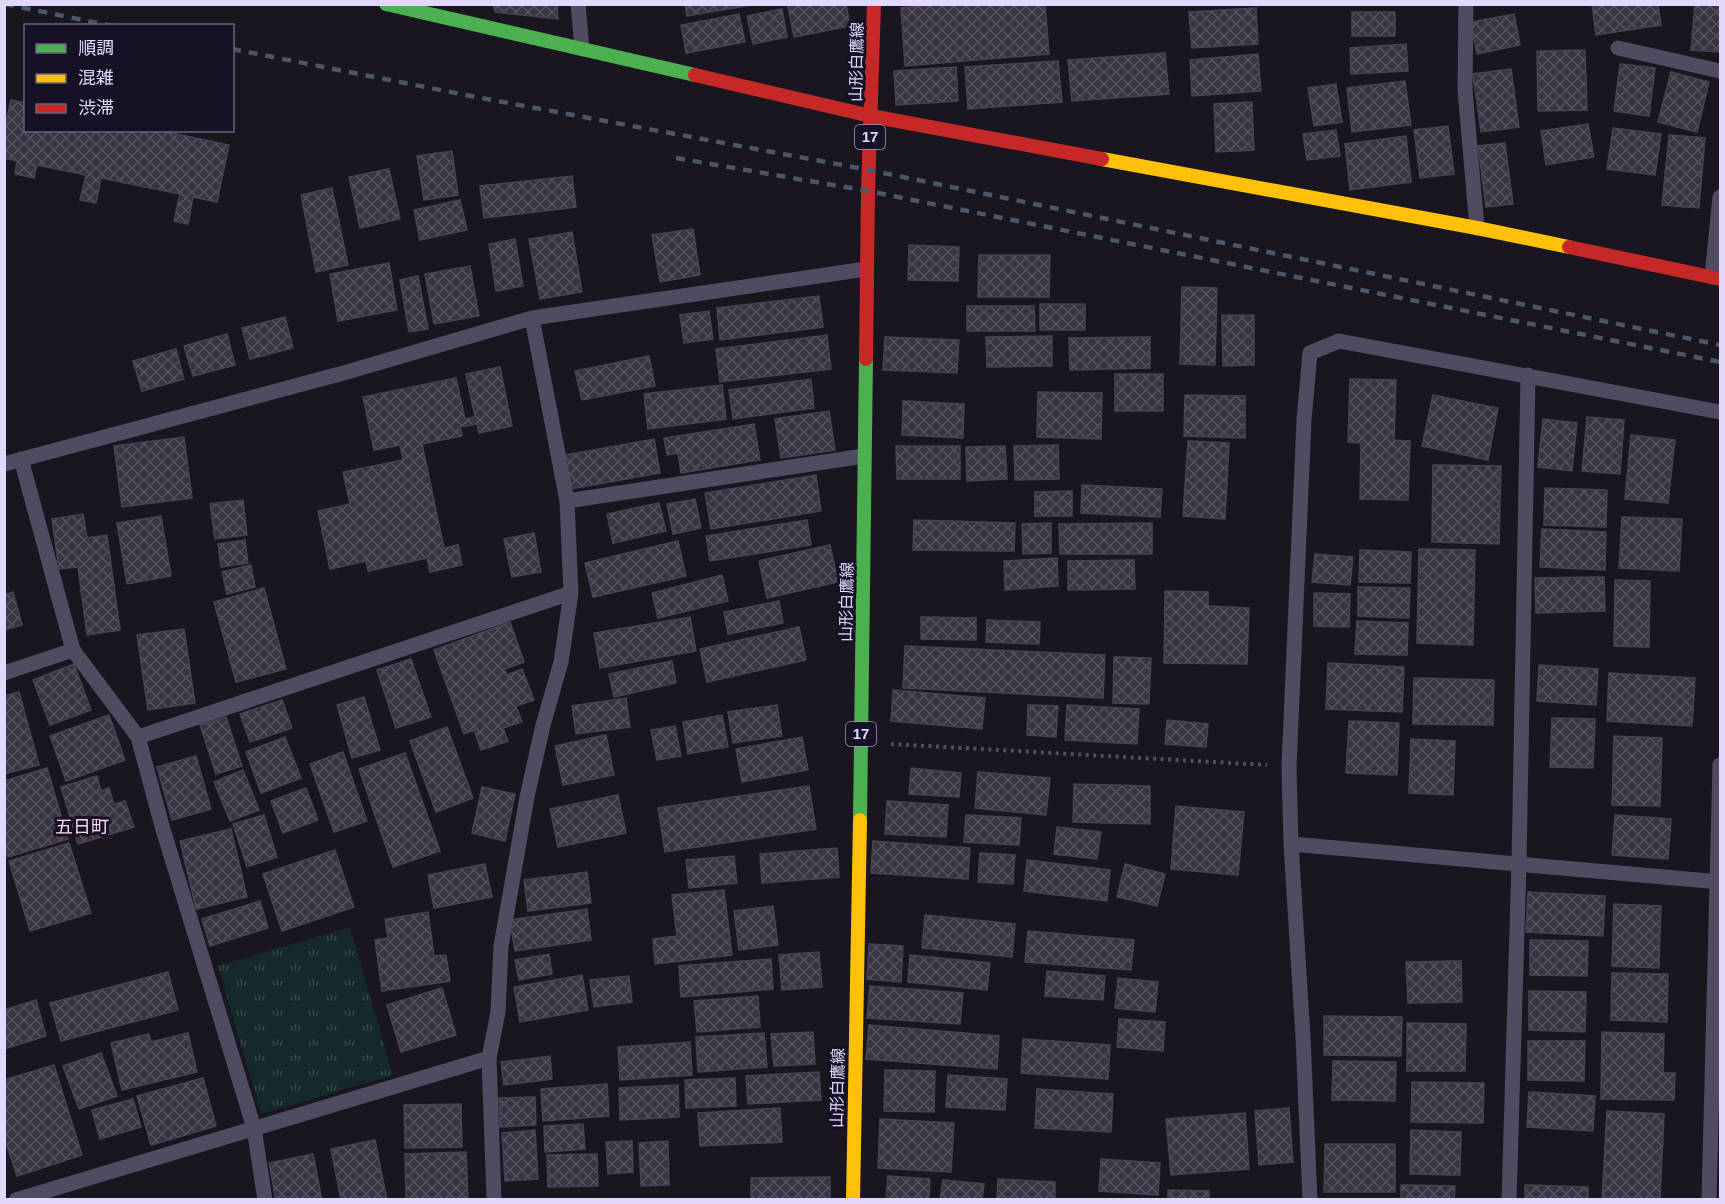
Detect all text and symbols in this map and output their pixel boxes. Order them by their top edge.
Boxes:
street label: 山形白鷹線 [847,22,866,102]
legend [24,24,234,132]
text: 順調 [78,38,114,58]
text: 混雑 [78,68,114,88]
text: 渋滞 [78,98,114,118]
road number: 17 [855,125,885,149]
street label: 山形白鷹線 [837,562,856,642]
road number: 17 [846,722,876,746]
district label: 五日町 [55,817,109,837]
street label: 山形白鷹線 [828,1048,847,1128]

